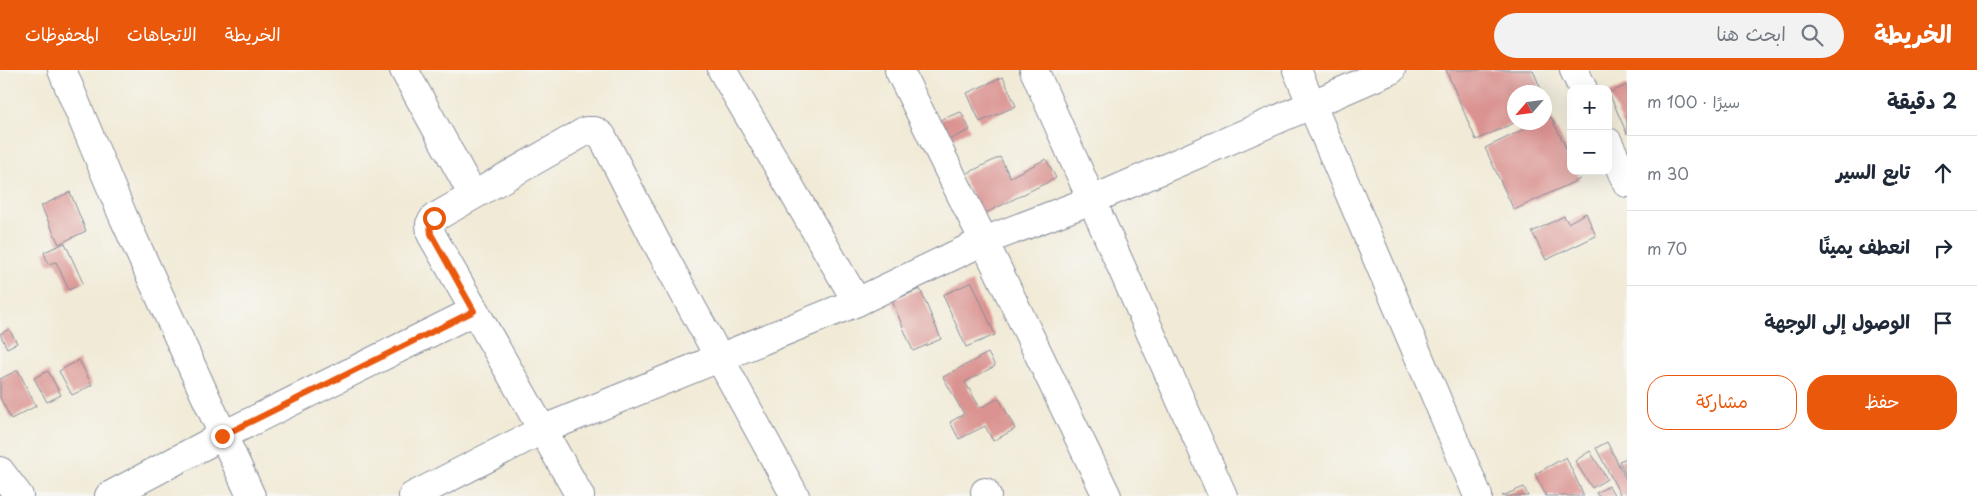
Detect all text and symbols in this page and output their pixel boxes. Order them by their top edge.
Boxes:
search box [1494,13,1844,58]
text: الخريطة [1874,15,1952,51]
text: ابحث هنا [1716,19,1786,47]
text: المحفوظات [25,20,99,47]
text: الاتجاهات [127,20,197,47]
text: الخريطة [225,20,281,47]
icon: search [1798,21,1826,49]
text: 2 دقيقة [1887,84,1957,116]
north arrow [1507,85,1552,130]
map controls [1567,85,1612,175]
button: + [1567,85,1612,130]
text: سيرًا · 100 m [1647,89,1740,113]
button: − [1567,130,1612,175]
text: تابع السير [1836,157,1910,185]
icon: ahead [1929,159,1957,187]
text: 30 m [1647,161,1689,185]
route start [423,207,446,230]
text: انعطف يمينًا [1819,232,1910,260]
icon: right [1929,234,1957,262]
text: 70 m [1647,236,1687,260]
text: الوصول إلى الوجهة [1764,307,1910,335]
icon: arrive [1929,309,1957,337]
button: مشاركة [1647,375,1797,430]
button: حفظ [1807,375,1957,430]
route end [211,425,234,448]

